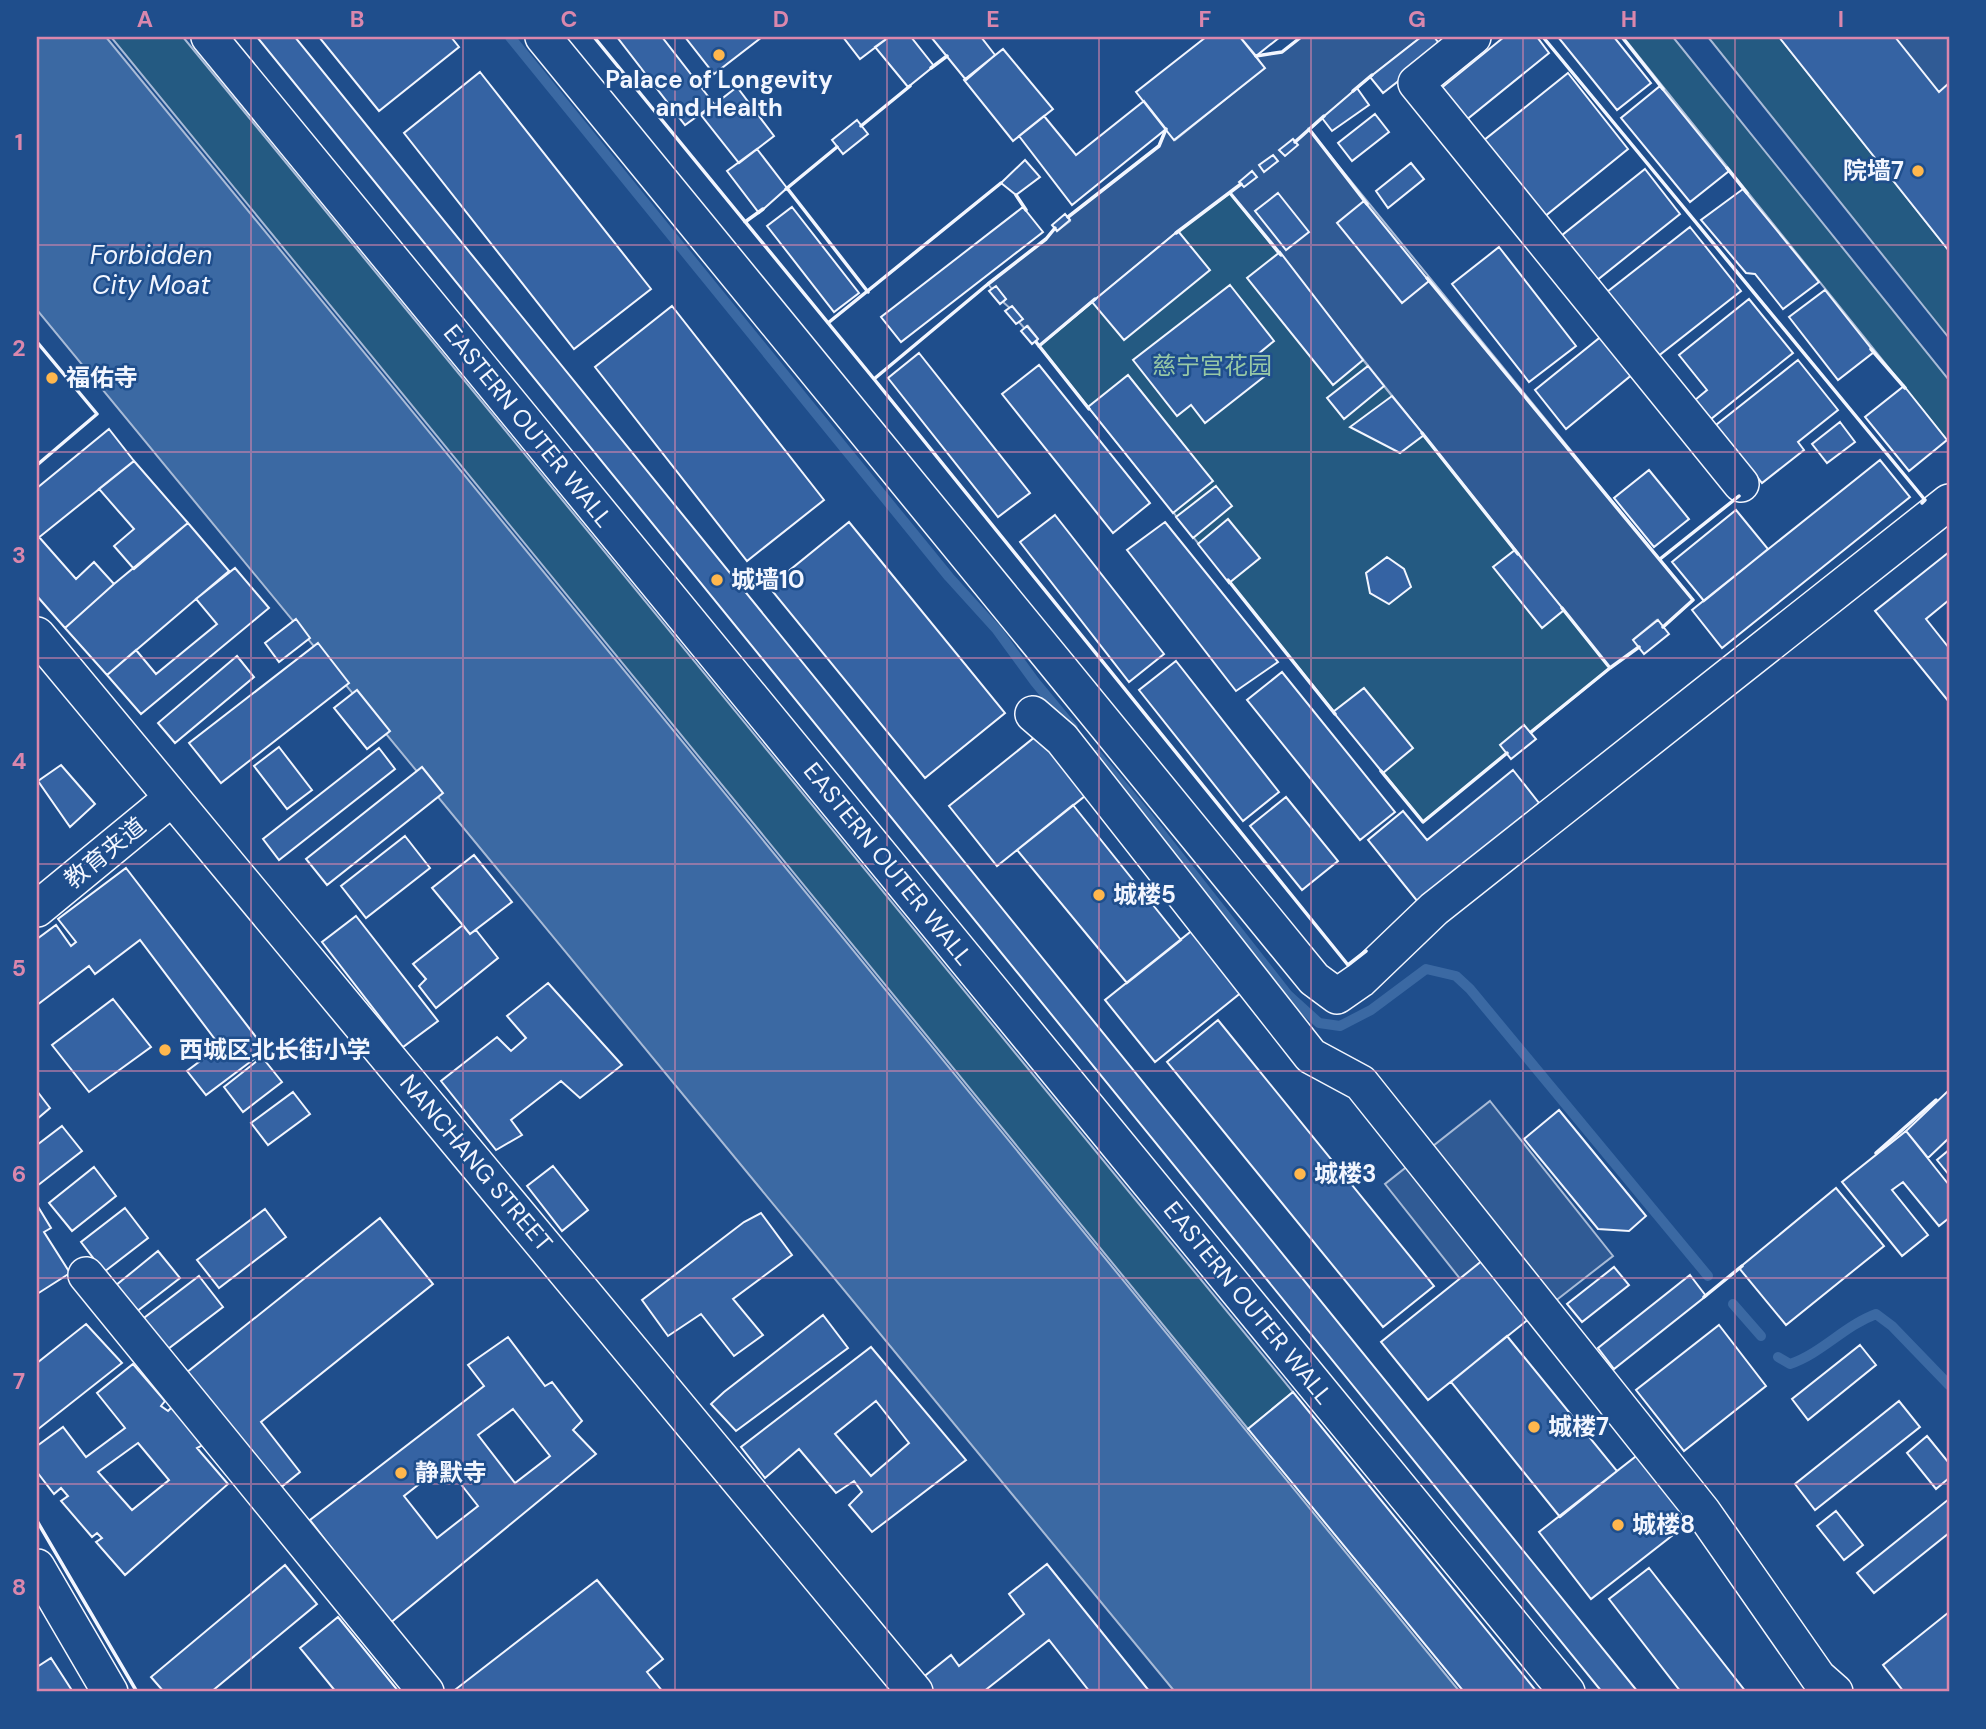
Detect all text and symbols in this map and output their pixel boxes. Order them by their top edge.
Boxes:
text: A [137,4,153,34]
text: B [350,4,364,34]
text: C [561,4,577,34]
text: D [773,4,789,34]
text: E [986,4,1000,34]
text: F [1199,4,1212,34]
text: G [1408,4,1426,34]
text: H [1621,4,1637,34]
text: I [1838,4,1844,34]
marker: Palace of Longevity and Health [711,47,727,63]
place label: Palace of Longevity and Health [605,64,833,123]
text: 1 [15,127,23,157]
place label: 院墙7 [1843,155,1904,186]
marker: 院墙7 [1910,163,1926,179]
water label: Forbidden City Moat [90,238,212,302]
street label: EASTERN OUTER WALL [437,318,620,533]
text: 2 [12,333,26,363]
park label: 慈宁宫花园 [1152,350,1272,381]
place label: 福佑寺 [66,362,138,393]
marker: 福佑寺 [44,370,60,386]
text: 3 [12,540,26,570]
place label: 城墙10 [731,564,805,595]
marker: 城墙10 [709,572,725,588]
text: 4 [12,746,27,776]
street label: EASTERN OUTER WALL [797,756,980,971]
street label: 教育夹道 [58,810,152,895]
place label: 城楼5 [1113,879,1176,910]
marker: 城楼5 [1091,887,1107,903]
text: 5 [12,953,26,983]
place label: 西城区北长街小学 [179,1034,371,1065]
marker: 西城区北长街小学 [157,1042,173,1058]
street label: NANCHANG STREET [393,1068,559,1258]
place label: 城楼3 [1314,1158,1376,1189]
text: 6 [12,1159,26,1189]
marker: 城楼3 [1292,1166,1308,1182]
street label: EASTERN OUTER WALL [1157,1195,1340,1410]
text: 7 [13,1366,25,1396]
place label: 城楼7 [1548,1411,1609,1442]
marker: 城楼7 [1526,1419,1542,1435]
place label: 静默寺 [415,1457,487,1488]
marker: 静默寺 [393,1465,409,1481]
place label: 城楼8 [1632,1509,1695,1540]
marker: 城楼8 [1610,1517,1626,1533]
text: 8 [12,1572,26,1602]

